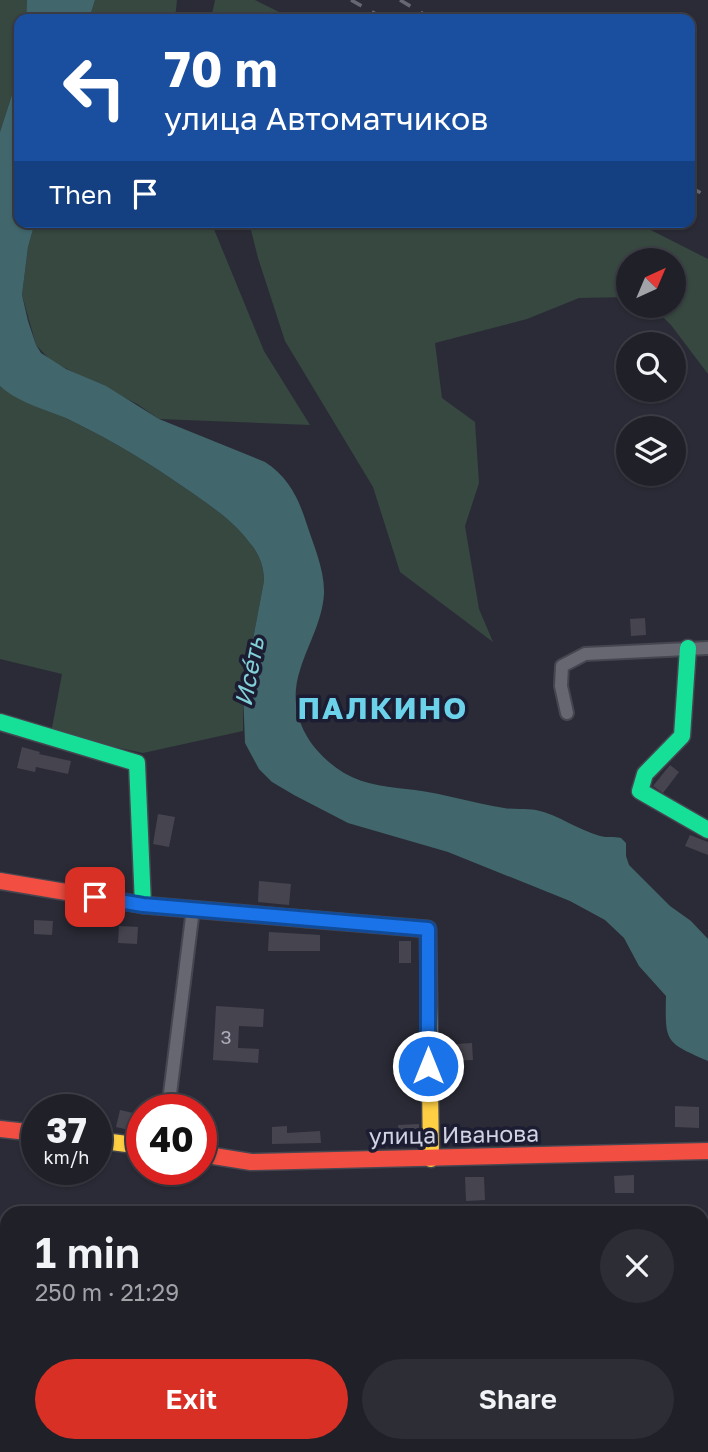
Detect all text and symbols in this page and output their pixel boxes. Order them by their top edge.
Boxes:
text: 70 m [164,39,278,98]
icon: left [49,42,140,133]
text: улица Автоматчиков [164,99,488,137]
icon: arrive [126,175,164,213]
text: Then [49,179,112,210]
north arrow [616,248,686,318]
map controls [616,248,686,486]
button: search [616,332,686,402]
button: layers [616,416,686,486]
water label: Исе́ть [228,634,270,709]
district label: ПАЛКИНО [298,690,468,726]
pin [65,867,125,927]
icon: arrive [76,878,114,916]
house number: 3 [220,1025,232,1048]
position arrow [391,1029,465,1103]
speed limit sign: 40 [126,1094,217,1185]
text: 37 [46,1109,87,1151]
street label: улица Иванова [369,1119,539,1149]
text: km/h [44,1146,89,1168]
text: 1 min [35,1227,140,1277]
button: close [600,1229,674,1303]
text: 250 m · 21:29 [35,1278,179,1306]
button: Exit [35,1359,348,1439]
button: Share [362,1359,674,1439]

